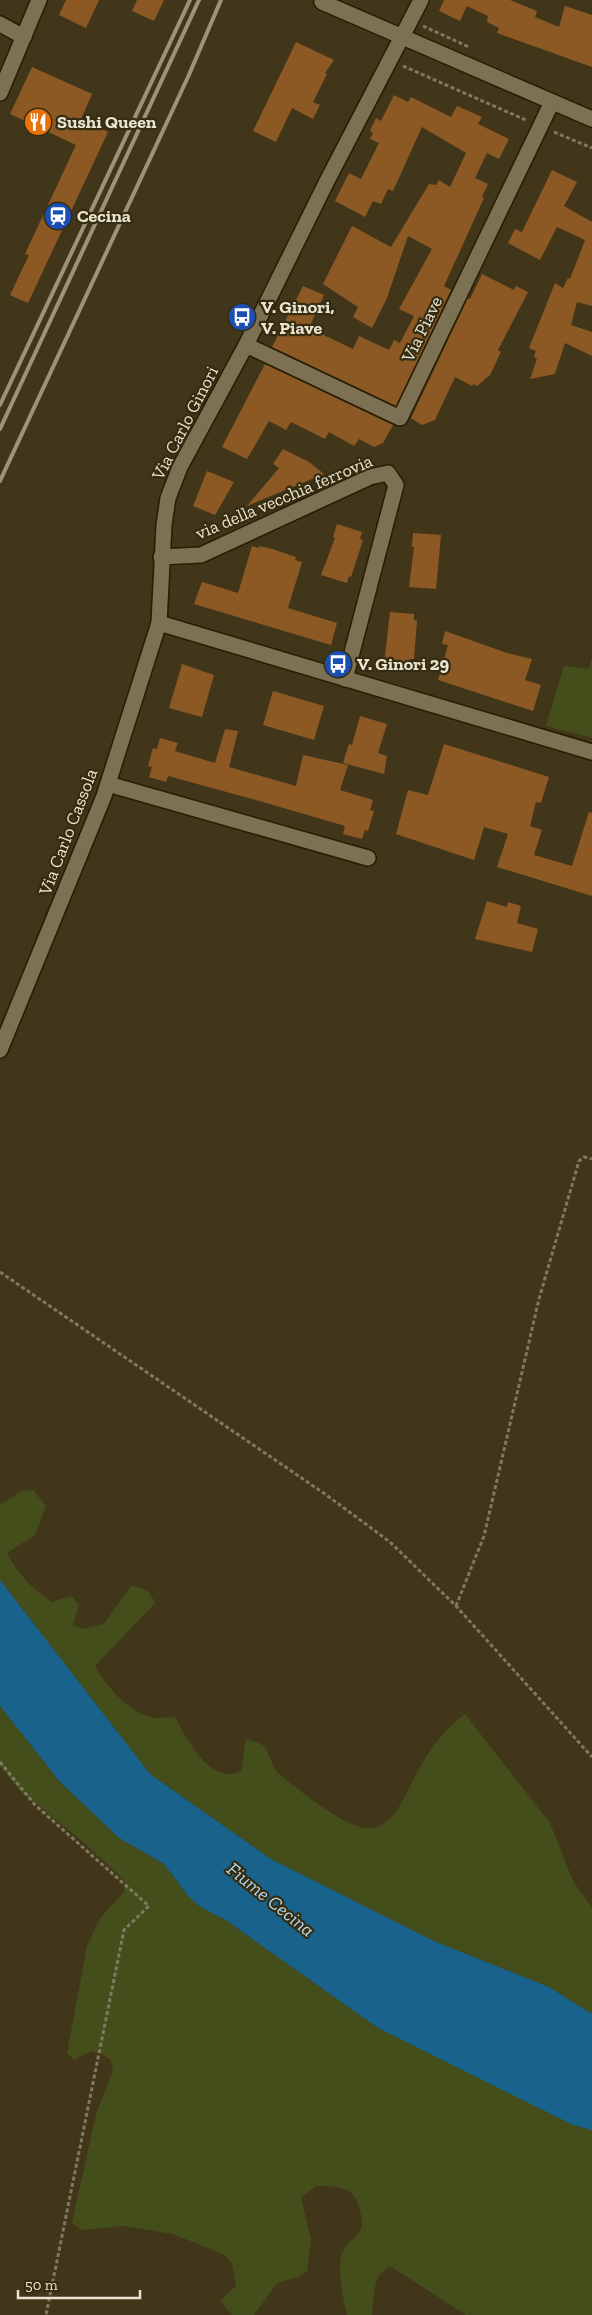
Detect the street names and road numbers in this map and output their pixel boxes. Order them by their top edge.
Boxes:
street label: Via Piave [396,293,447,366]
street label: Via Carlo Ginori [146,362,223,484]
street label: via della vecchia ferrovia [192,450,376,544]
street label: Via Carlo Cassola [33,765,102,899]

